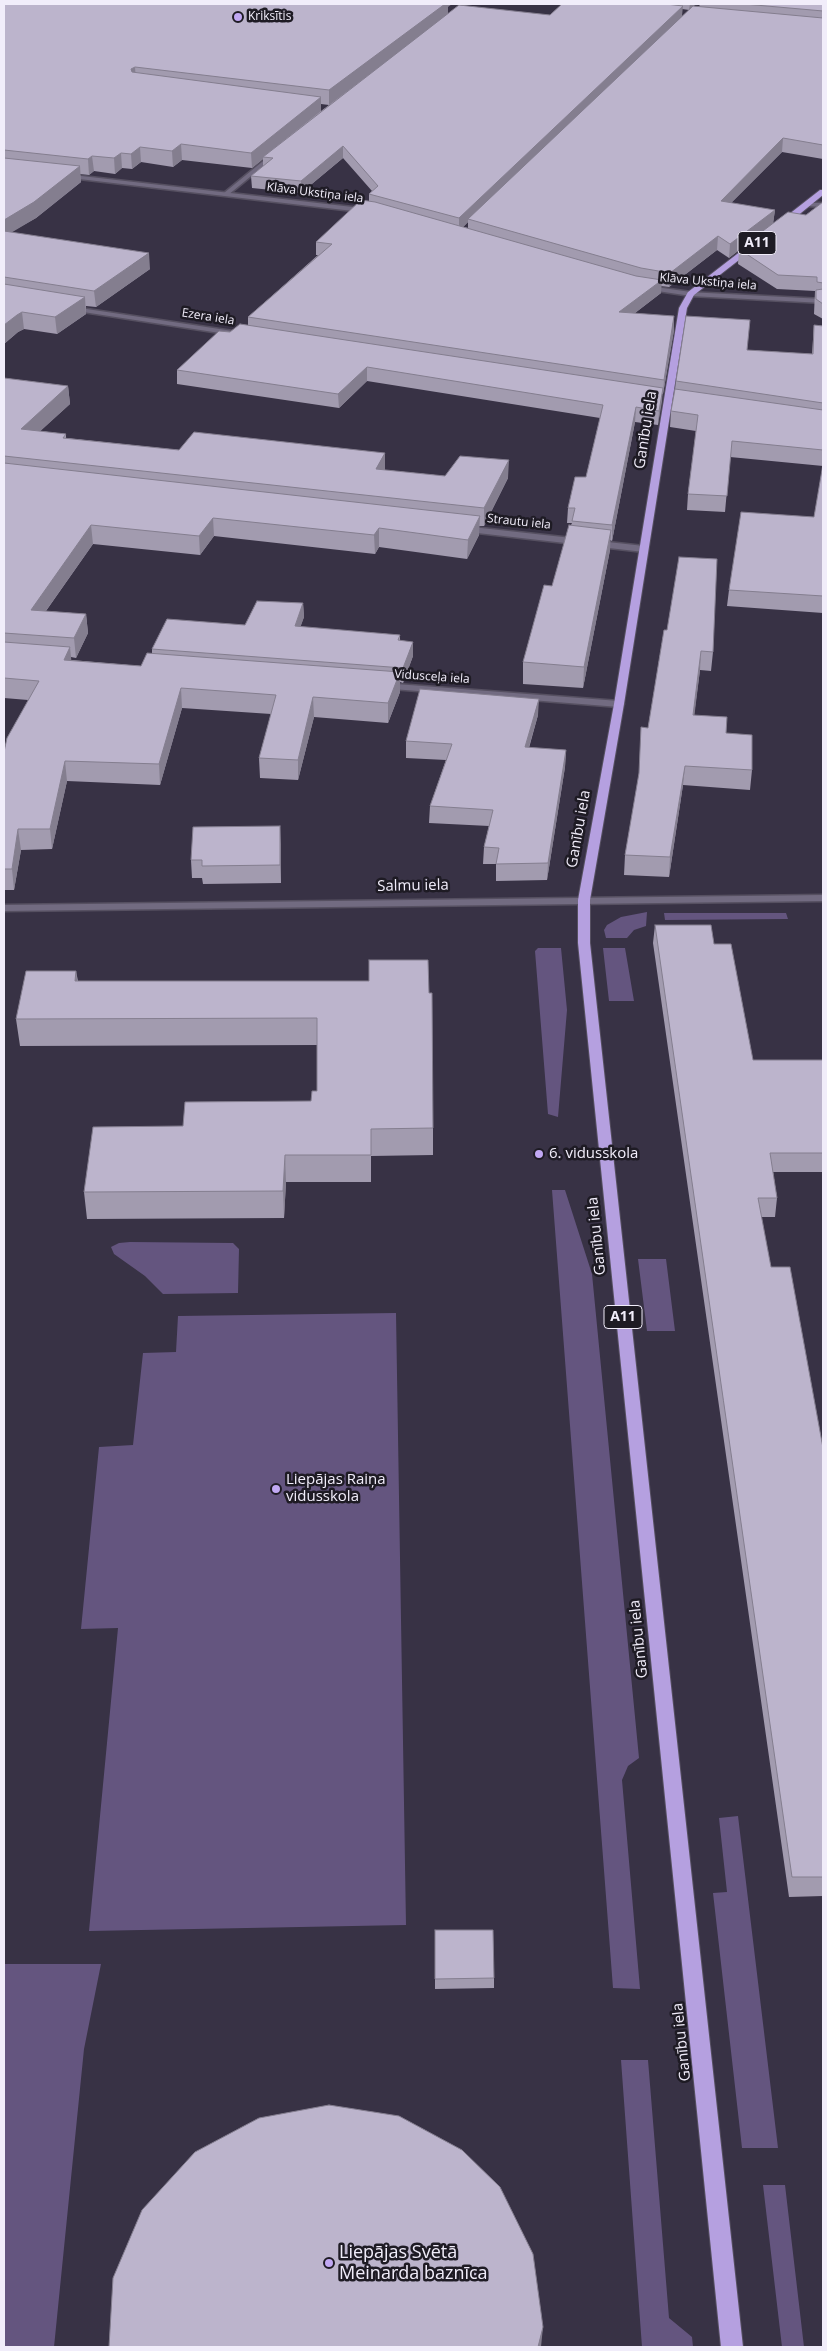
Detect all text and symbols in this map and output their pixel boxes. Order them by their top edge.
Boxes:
place label: Kriksītis [248,10,291,24]
marker: Kriksītis [232,11,244,23]
street label: Klāva Ukstiņa iela [266,180,364,206]
road number: A11 [738,232,776,254]
street label: Klāva Ukstiņa iela [659,271,757,293]
street label: Ezera iela [181,306,235,328]
street label: Ganību iela [631,390,661,470]
street label: Strautu iela [486,511,552,533]
street label: Vidusceļa iela [394,667,470,687]
street label: Ganību iela [563,789,595,869]
street label: Salmu iela [377,876,449,896]
place label: 6. vidusskola [549,1145,638,1163]
marker: 6. vidusskola [533,1148,545,1160]
street label: Ganību iela [584,1196,610,1276]
road number: A11 [604,1305,642,1328]
place label: Liepājas Raiņa vidusskola [286,1471,386,1506]
marker: Liepājas Raiņa vidusskola [270,1483,282,1495]
street label: Ganību iela [626,1599,652,1679]
street label: Ganību iela [669,2002,695,2082]
place label: Liepājas Svētā Meinarda baznīca [339,2242,488,2284]
marker: Liepājas Svētā Meinarda baznīca [323,2257,335,2269]

